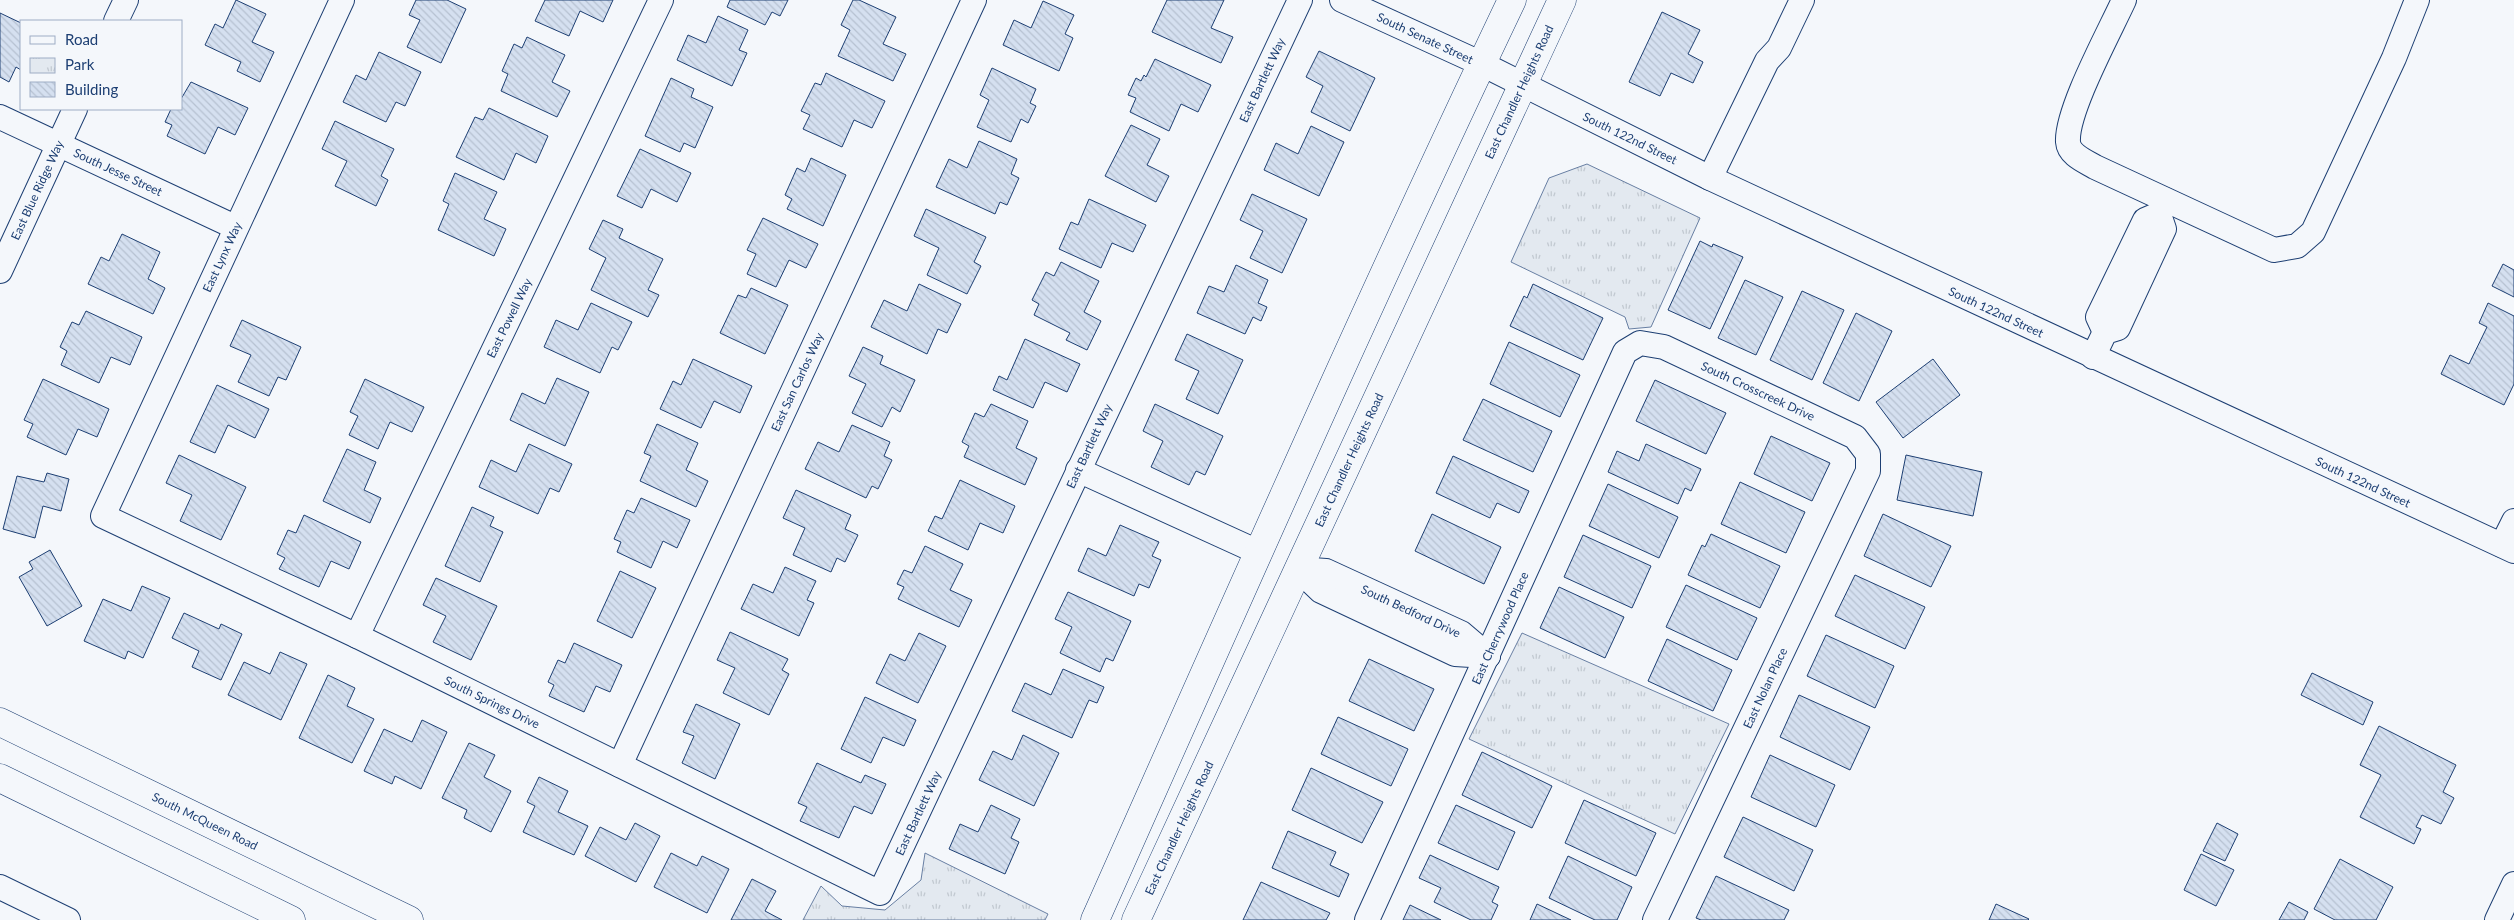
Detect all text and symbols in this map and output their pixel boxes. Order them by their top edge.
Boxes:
street label: South Senate Street [1374,9,1476,67]
legend [20,20,182,110]
street label: East Chandler Heights Road [1481,23,1557,161]
text: Road [65,30,98,48]
street label: East Bartlett Way [1236,35,1289,125]
text: Park [65,55,95,73]
text: Building [65,80,118,98]
street label: South 122nd Street [1580,109,1680,168]
street label: East Blue Ridge Way [7,137,67,242]
street label: South Jesse Street [71,145,165,199]
street label: East Lynx Way [199,219,245,295]
street label: East Powell Way [483,275,535,360]
street label: South 122nd Street [1946,283,2046,341]
street label: East San Carlos Way [768,329,827,434]
street label: South Crosscreek Drive [1699,358,1817,424]
street label: East Chandler Heights Road [1311,391,1387,529]
street label: East Bartlett Way [1063,401,1116,491]
street label: South 122nd Street [2313,453,2413,511]
street label: East Cherrywood Place [1468,569,1532,687]
street label: South Bedford Drive [1359,581,1463,641]
street label: East Nolan Place [1740,645,1790,731]
street label: South Springs Drive [442,672,542,732]
street label: East Chandler Heights Road [1141,759,1217,897]
street label: East Bartlett Way [892,768,945,858]
street label: South McQueen Road [150,789,260,853]

